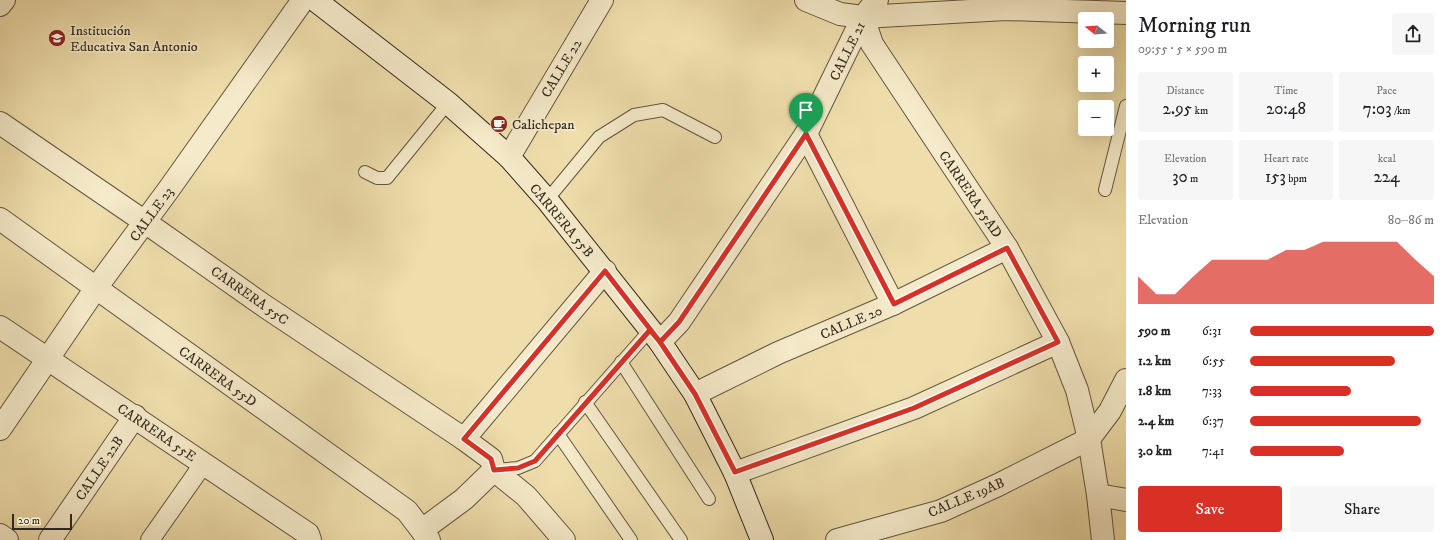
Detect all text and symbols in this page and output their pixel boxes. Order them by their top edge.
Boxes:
north arrow [1078,12,1114,48]
map controls [1078,12,1114,136]
text: Morning run [1138,12,1251,39]
button: share [1392,13,1434,55]
street label: CALLE 21 [826,19,870,84]
place label: Institución Educativa San Antonio [70,22,198,56]
school or university icon: Institución Educativa San Antonio [47,28,67,48]
street label: CALLE 22 [537,36,586,101]
text: 09:55 · 5 × 590 m [1138,41,1227,57]
button: + [1078,56,1114,92]
text: Distance [1166,84,1204,98]
text: Time [1274,84,1298,98]
text: Pace [1376,84,1397,98]
pin [789,93,823,134]
text: 2.95 [1163,98,1192,120]
text: 20:48 [1266,98,1306,120]
text: 7:03 [1363,98,1392,120]
icon: arrive [795,99,817,121]
button: − [1078,100,1114,136]
text: km [1192,104,1208,118]
text: /km [1392,104,1411,118]
cafe icon: Calichepan [489,114,509,134]
place label: Calichepan [512,116,575,134]
street label: CARRERA 55AD [934,148,1006,242]
text: Elevation [1164,152,1207,166]
text: Heart rate [1263,152,1309,166]
text: kcal [1378,152,1396,166]
text: 30 [1172,166,1188,188]
text: 153 [1265,166,1286,188]
text: 224 [1373,166,1400,188]
text: m [1188,172,1198,186]
text: bpm [1286,172,1307,186]
street label: CARRERA 55B [525,180,597,261]
street label: CALLE 23 [126,184,178,246]
text: Elevation [1138,212,1188,228]
text: 80–86 m [1388,212,1434,228]
street label: CARRERA 55C [207,262,292,329]
street label: CALLE 20 [818,302,885,344]
text: 590 m [1138,323,1171,339]
text: 6:31 [1202,323,1222,339]
street label: CARRERA 55D [175,342,260,411]
text: 1.2 km [1138,353,1171,369]
text: 6:55 [1202,353,1225,369]
text: 1.8 km [1138,383,1171,399]
text: 7:33 [1202,383,1222,399]
street label: CARRERA 55E [113,400,200,466]
text: 2.4 km [1138,413,1174,429]
text: 6:37 [1202,413,1224,429]
street label: CALLE 22B [72,433,128,504]
text: 3.0 km [1138,443,1172,459]
text: 7:41 [1202,443,1225,459]
street label: CALLE 19AB [926,474,1007,522]
button: Save [1138,486,1282,532]
button: Share [1290,486,1434,532]
scale bar [12,512,72,531]
text: 20 m [18,514,40,528]

